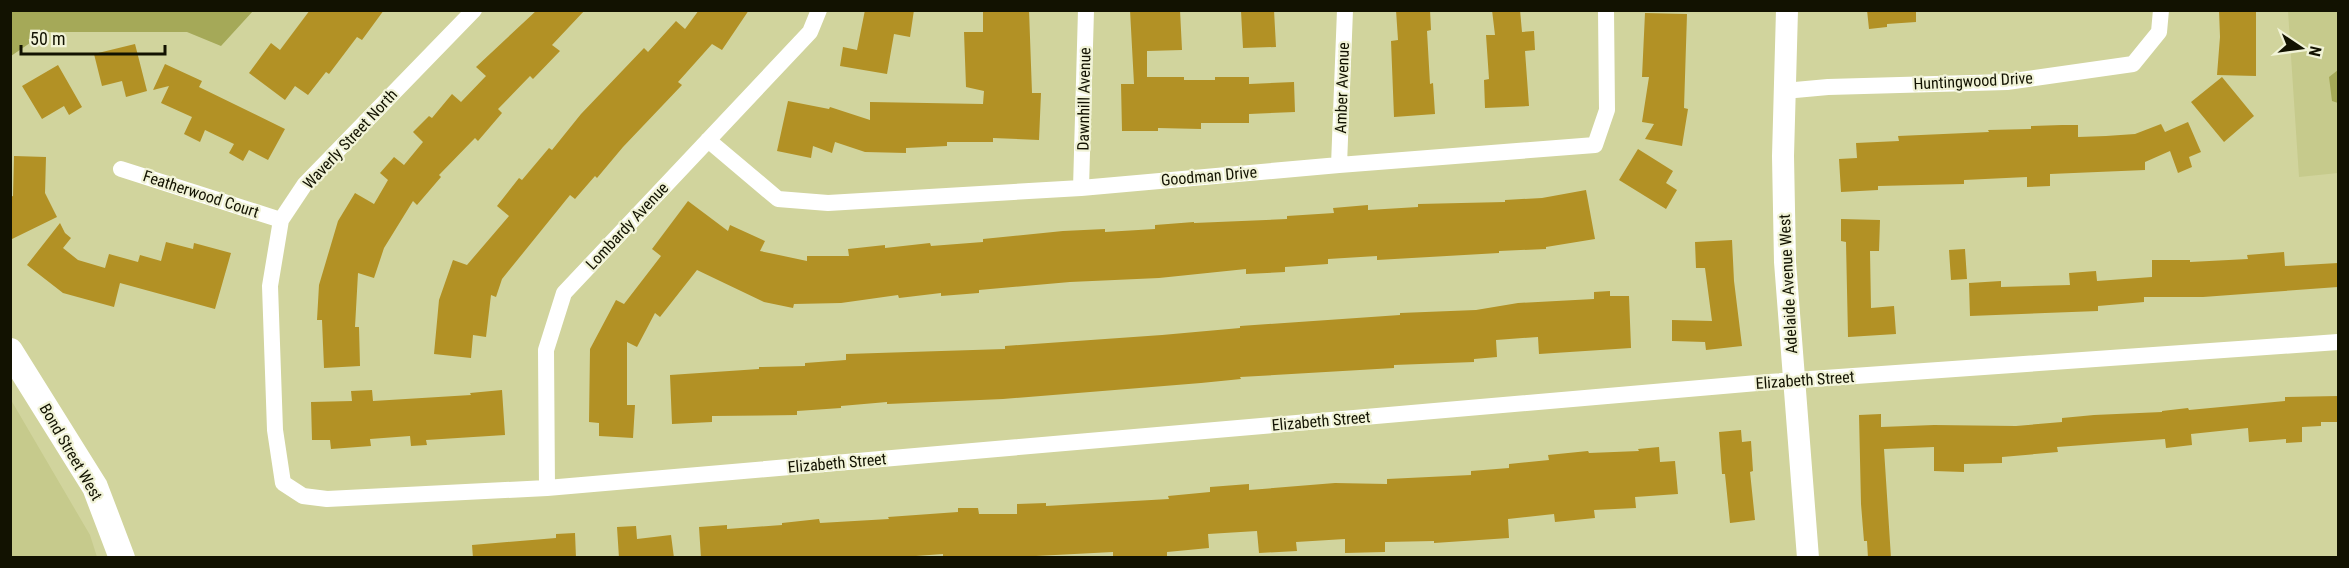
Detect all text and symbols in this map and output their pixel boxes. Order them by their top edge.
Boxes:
scale bar [21,18,165,56]
north arrow [2271,18,2331,78]
text: 50 m [30,28,65,49]
street label: Amber Avenue [1331,42,1353,134]
text: N [2305,44,2325,58]
street label: Dawnhill Avenue [1074,47,1094,151]
street label: Huntingwood Drive [1913,68,2033,94]
street label: Waverly Street North [299,85,401,193]
street label: Goodman Drive [1160,162,1258,190]
street label: Featherwood Court [141,166,262,222]
street label: Lombardy Avenue [582,178,672,274]
street label: Adelaide Avenue West [1775,213,1801,354]
street label: Elizabeth Street [1755,367,1855,393]
street label: Bond Street West [36,400,107,504]
street label: Elizabeth Street [1271,407,1371,435]
street label: Elizabeth Street [787,449,887,477]

